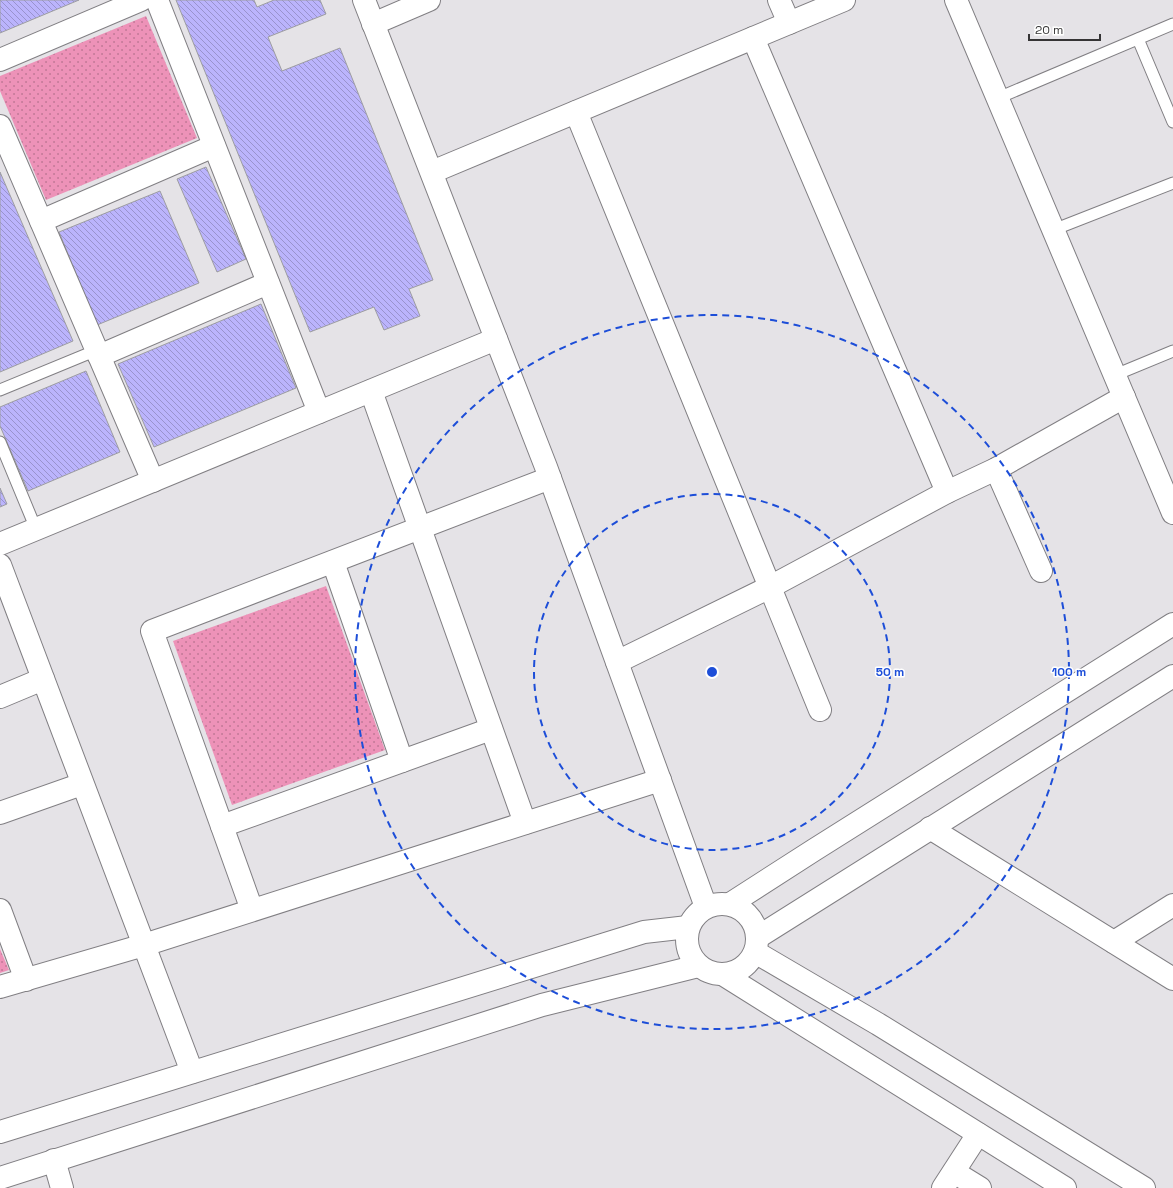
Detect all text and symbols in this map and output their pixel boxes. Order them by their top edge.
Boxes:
scale bar [1029,16,1100,42]
text: 20 m [1035,22,1063,38]
text: 50 m [876,664,904,680]
text: 100 m [1052,664,1086,680]
centre of rings [705,665,719,679]

